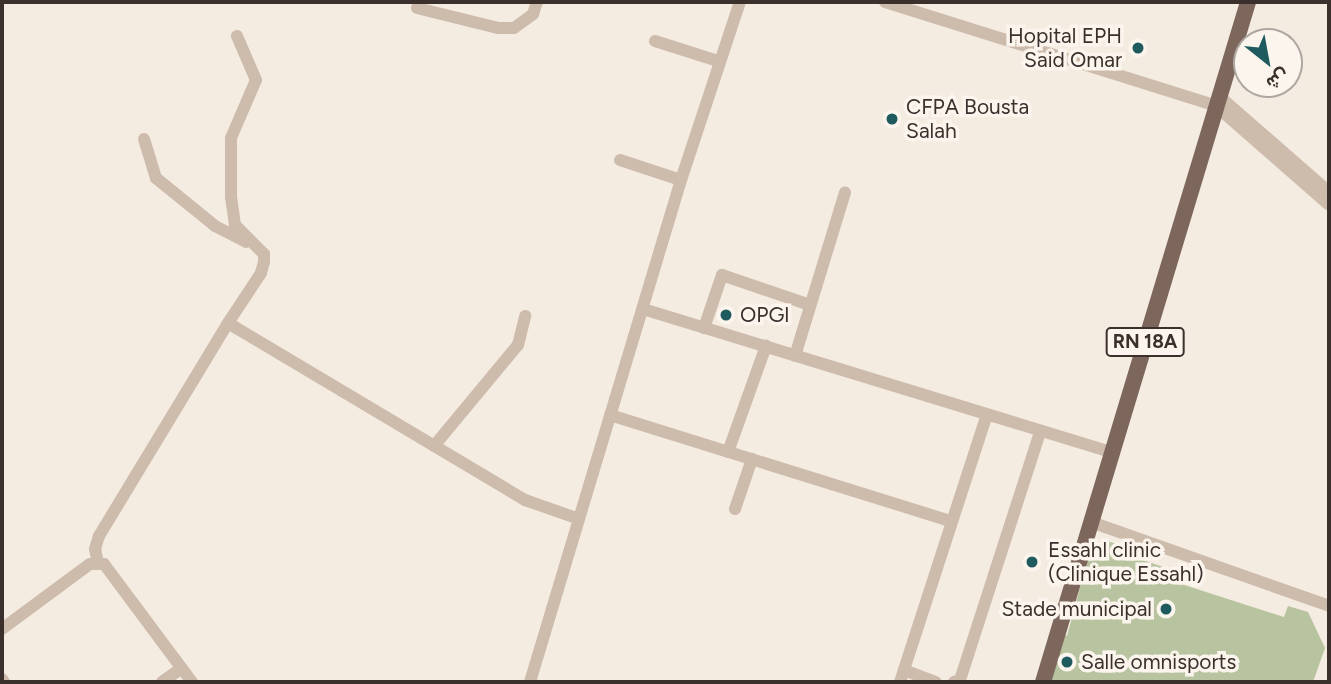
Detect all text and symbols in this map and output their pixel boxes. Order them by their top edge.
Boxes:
place label: Hopital EPH Said Omar [1008,23,1122,73]
north arrow [1233,28,1303,98]
marker: Hopital EPH Said Omar [1128,38,1148,58]
text: ش [1262,64,1294,95]
place label: CFPA Bousta Salah [906,94,1029,144]
marker: CFPA Bousta Salah [884,111,900,127]
place label: OPGI [740,302,790,328]
marker: OPGI [718,307,734,323]
road number: RN 18A [1105,326,1185,358]
place label: Essahl clinic (Clinique Essahl) [1048,537,1204,587]
marker: Essahl clinic (Clinique Essahl) [1022,552,1042,572]
place label: Stade municipal [1001,596,1152,622]
marker: Stade municipal [1158,601,1174,617]
place label: Salle omnisports [1081,649,1236,675]
marker: Salle omnisports [1059,654,1075,670]

